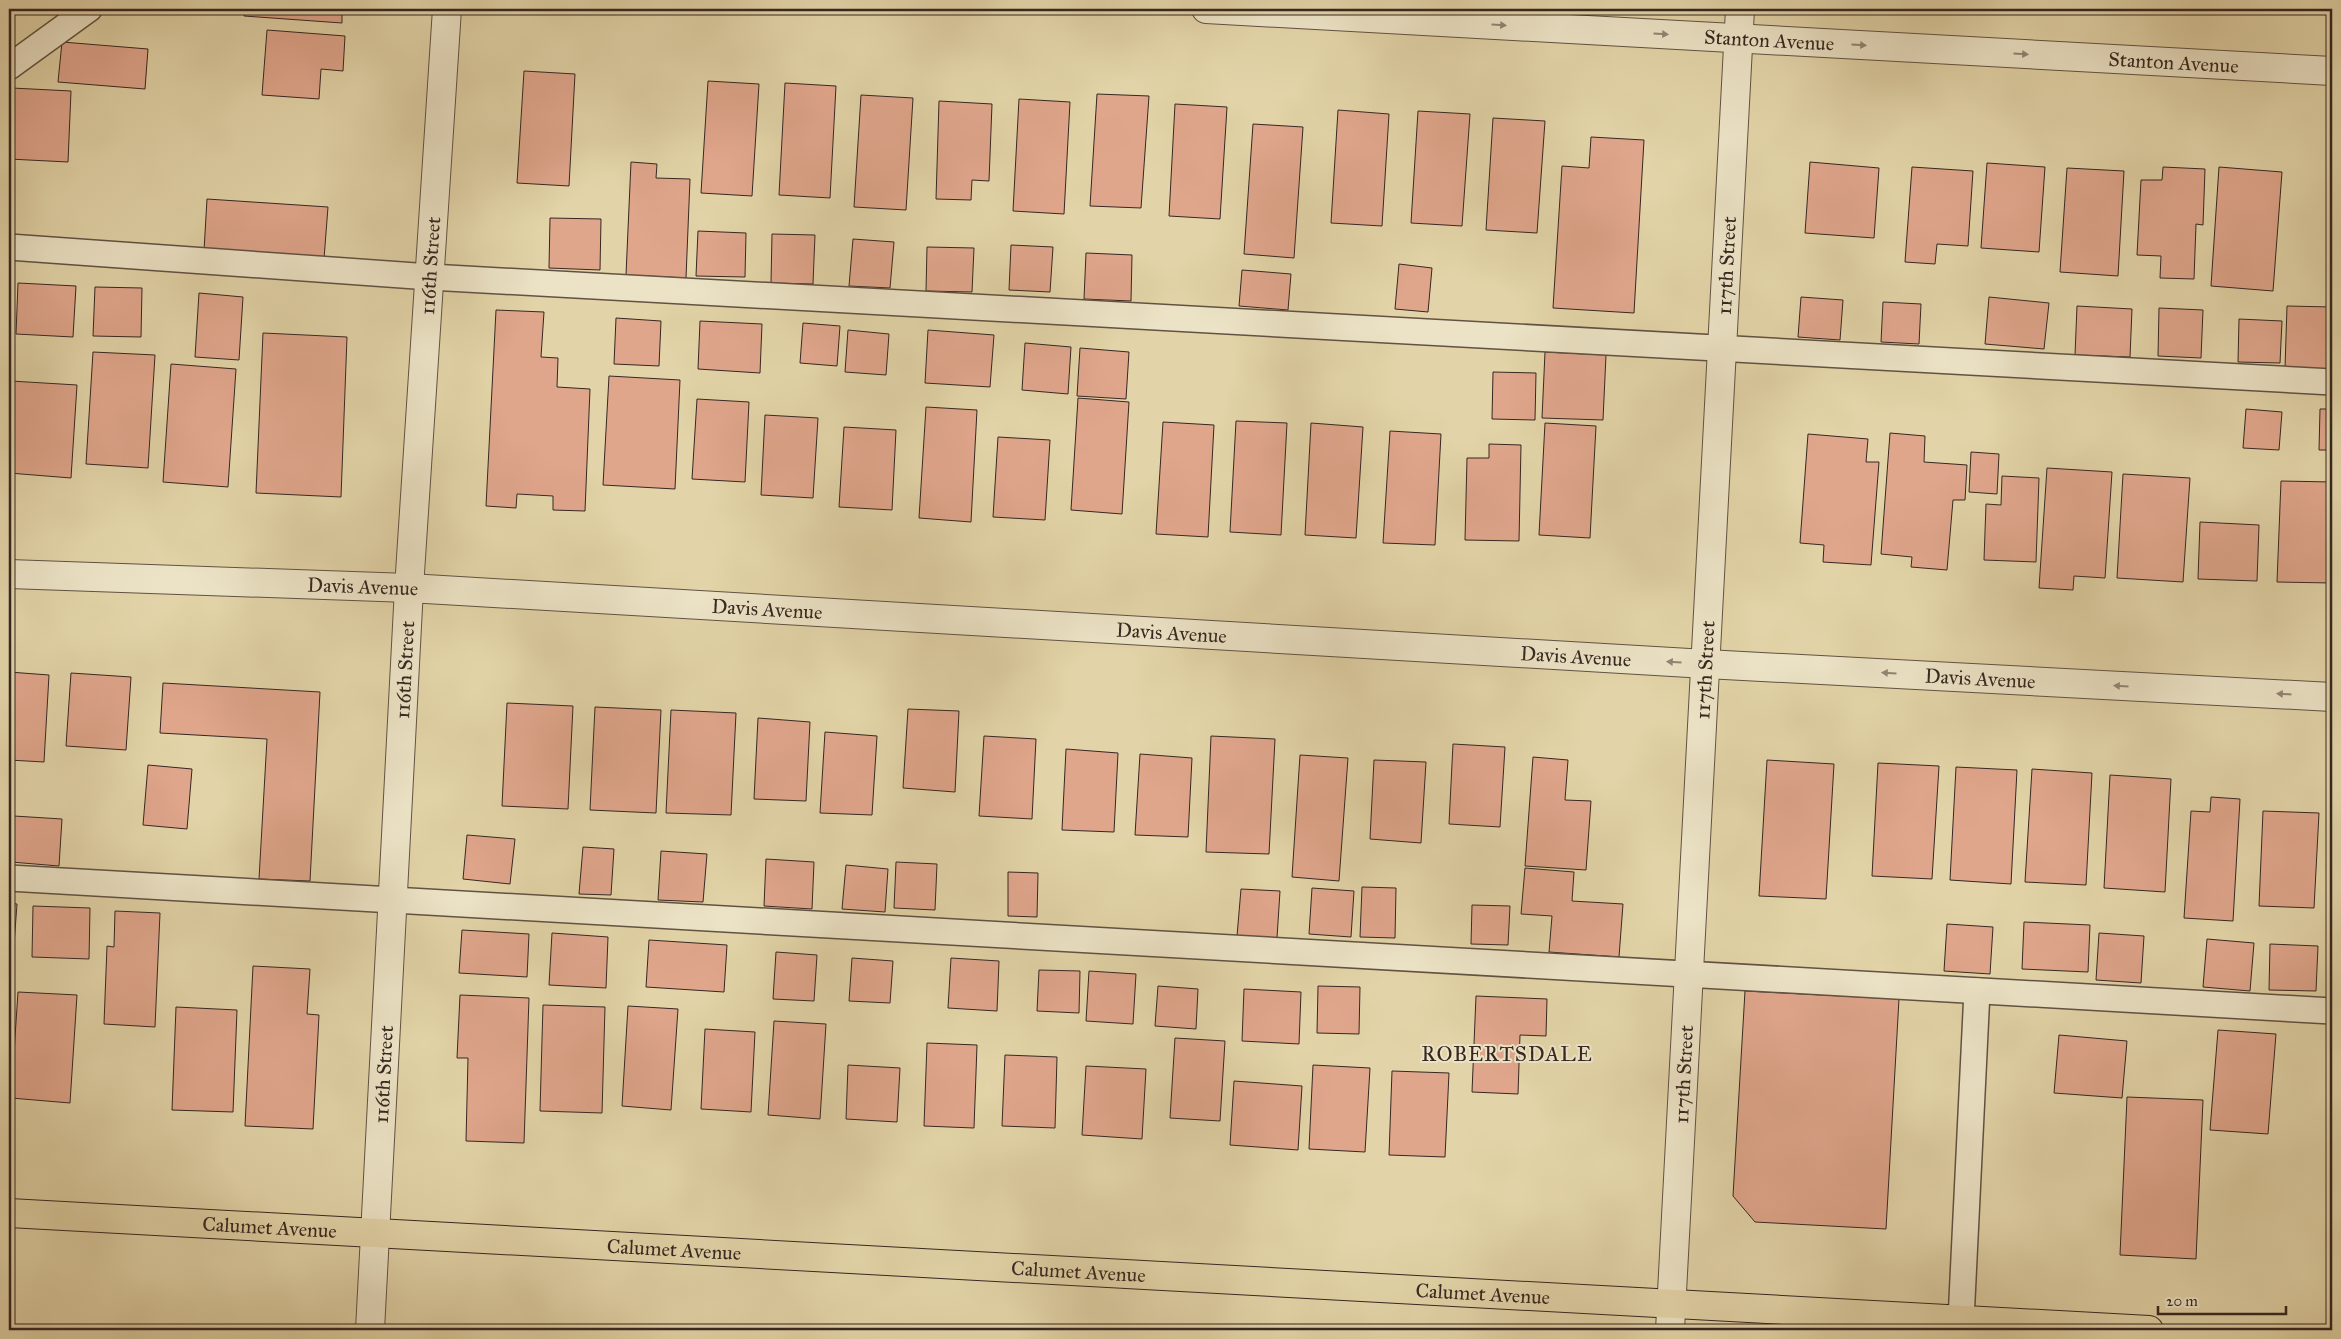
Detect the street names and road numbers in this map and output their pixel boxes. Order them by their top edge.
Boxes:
street label: Stanton Avenue [1703,24,1835,56]
street label: Stanton Avenue [2108,47,2239,78]
street label: 116th Street [415,216,445,316]
street label: 117th Street [1712,216,1741,315]
street label: Davis Avenue [307,572,419,601]
street label: Davis Avenue [711,594,823,624]
street label: Davis Avenue [1115,617,1228,648]
street label: 116th Street [390,620,419,720]
street label: 117th Street [1690,620,1720,720]
street label: Davis Avenue [1520,641,1632,672]
street label: Davis Avenue [1924,664,2036,693]
street label: 117th Street [1669,1024,1698,1124]
street label: 116th Street [369,1025,398,1124]
street label: Calumet Avenue [202,1212,337,1243]
street label: Calumet Avenue [606,1234,742,1265]
street label: Calumet Avenue [1011,1256,1146,1287]
street label: Calumet Avenue [1415,1278,1551,1309]

